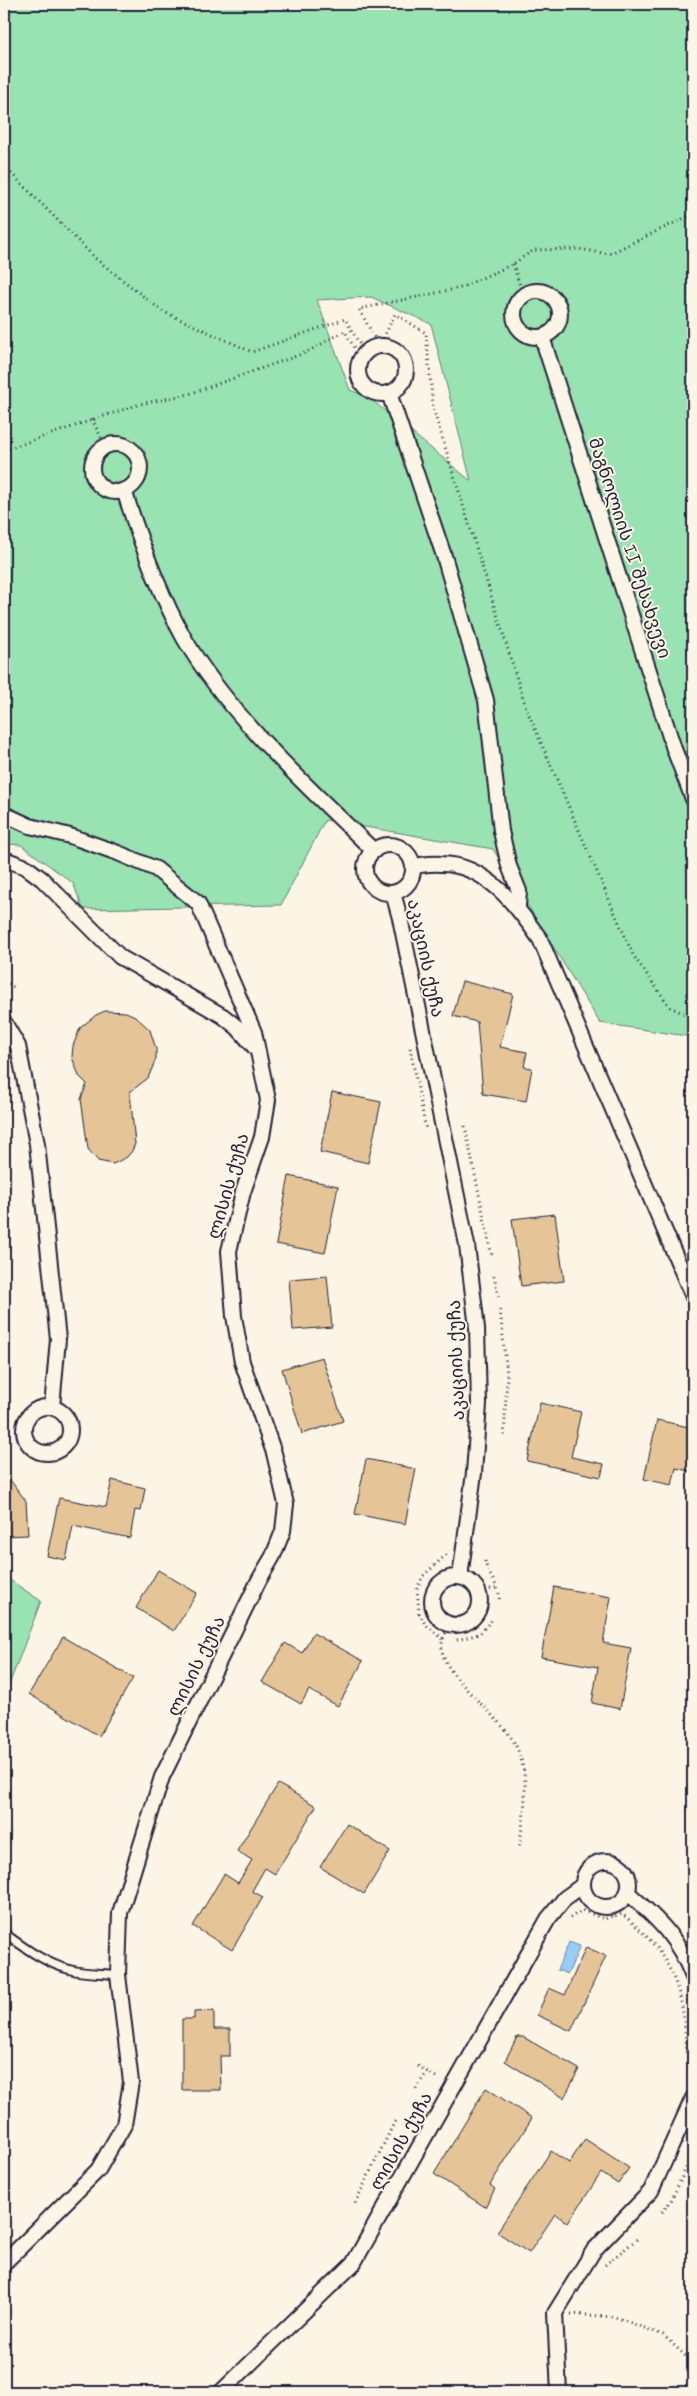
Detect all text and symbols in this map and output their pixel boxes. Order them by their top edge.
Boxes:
street label: მაგნოლიის II შესახვევი [582,435,676,662]
street label: აკაციის ქუჩა [401,897,449,1020]
street label: ლისის ქუჩა [202,1131,256,1242]
street label: აკაციის ქუჩა [443,1299,471,1421]
street label: ლისის ქუჩა [162,1612,232,1721]
street label: ლისის ქუჩა [365,2088,439,2195]

